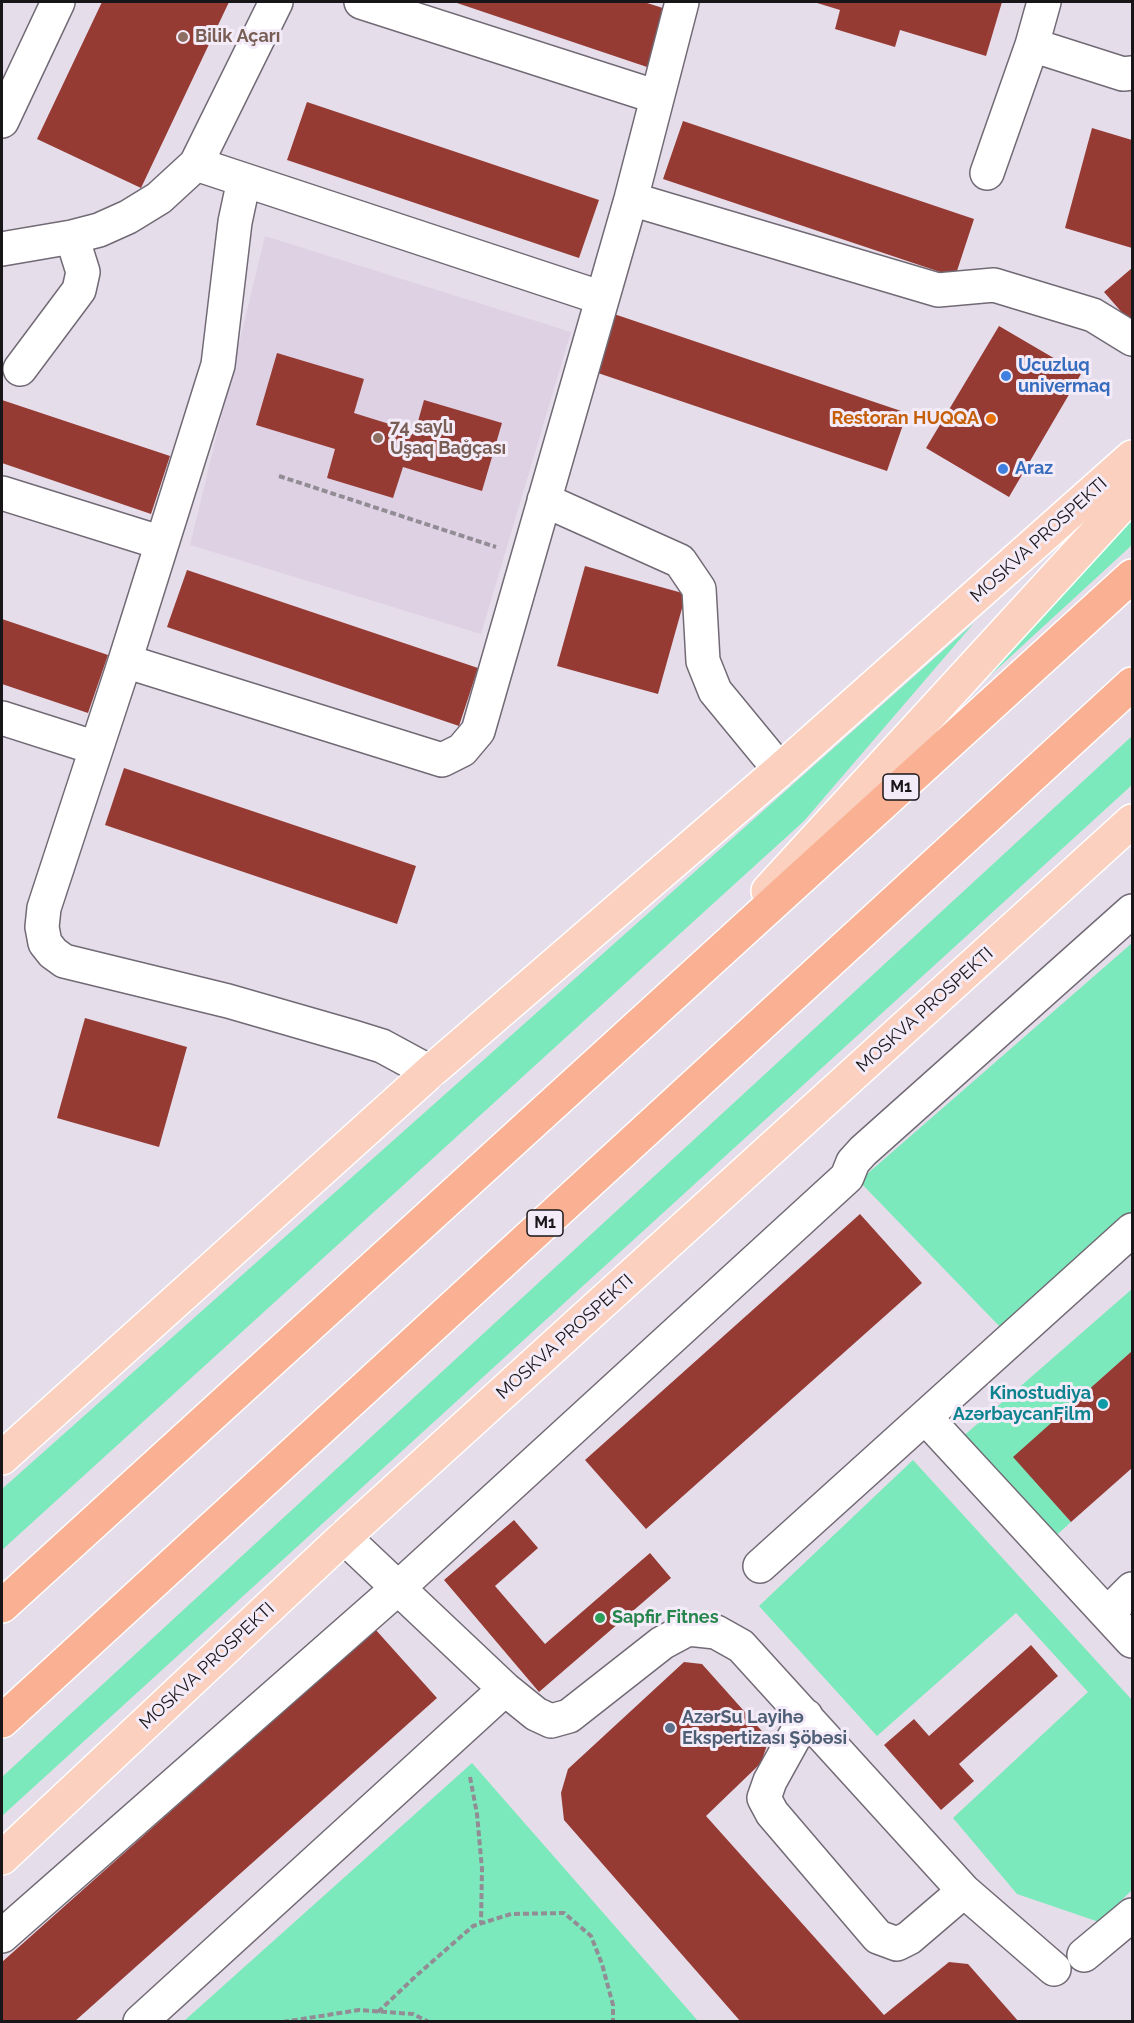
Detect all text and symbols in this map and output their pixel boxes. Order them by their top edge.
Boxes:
place label: Bilik Açarı [195,26,280,48]
marker: Bilik Açarı [176,30,190,44]
place label: Ucuzluq univermaq [1018,355,1110,398]
marker: Ucuzluq univermaq [999,369,1013,383]
place label: Restoran HUQQA [832,408,979,430]
marker: Restoran HUQQA [984,412,998,426]
place label: 74 saylı Uşaq Bağçası [390,417,506,460]
marker: 74 saylı Uşaq Bağçası [371,431,385,445]
place label: Araz [1015,458,1053,480]
marker: Araz [996,462,1010,476]
street label: MOSKVA PROSPEKTI [966,473,1112,607]
road number: M1 [883,774,919,800]
street label: MOSKVA PROSPEKTI [852,943,998,1077]
road number: M1 [527,1210,563,1236]
street label: MOSKVA PROSPEKTI [492,1270,638,1404]
place label: Kinostudiya AzərbaycanFilm [953,1383,1091,1426]
marker: Kinostudiya AzərbaycanFilm [1096,1397,1110,1411]
street label: MOSKVA PROSPEKTI [135,1598,279,1734]
place label: Sapfir Fitnes [612,1607,719,1629]
marker: Sapfir Fitnes [593,1611,607,1625]
place label: AzərSu Layihə Ekspertizası Şöbəsi [682,1707,847,1750]
marker: AzərSu Layihə Ekspertizası Şöbəsi [663,1721,677,1735]

